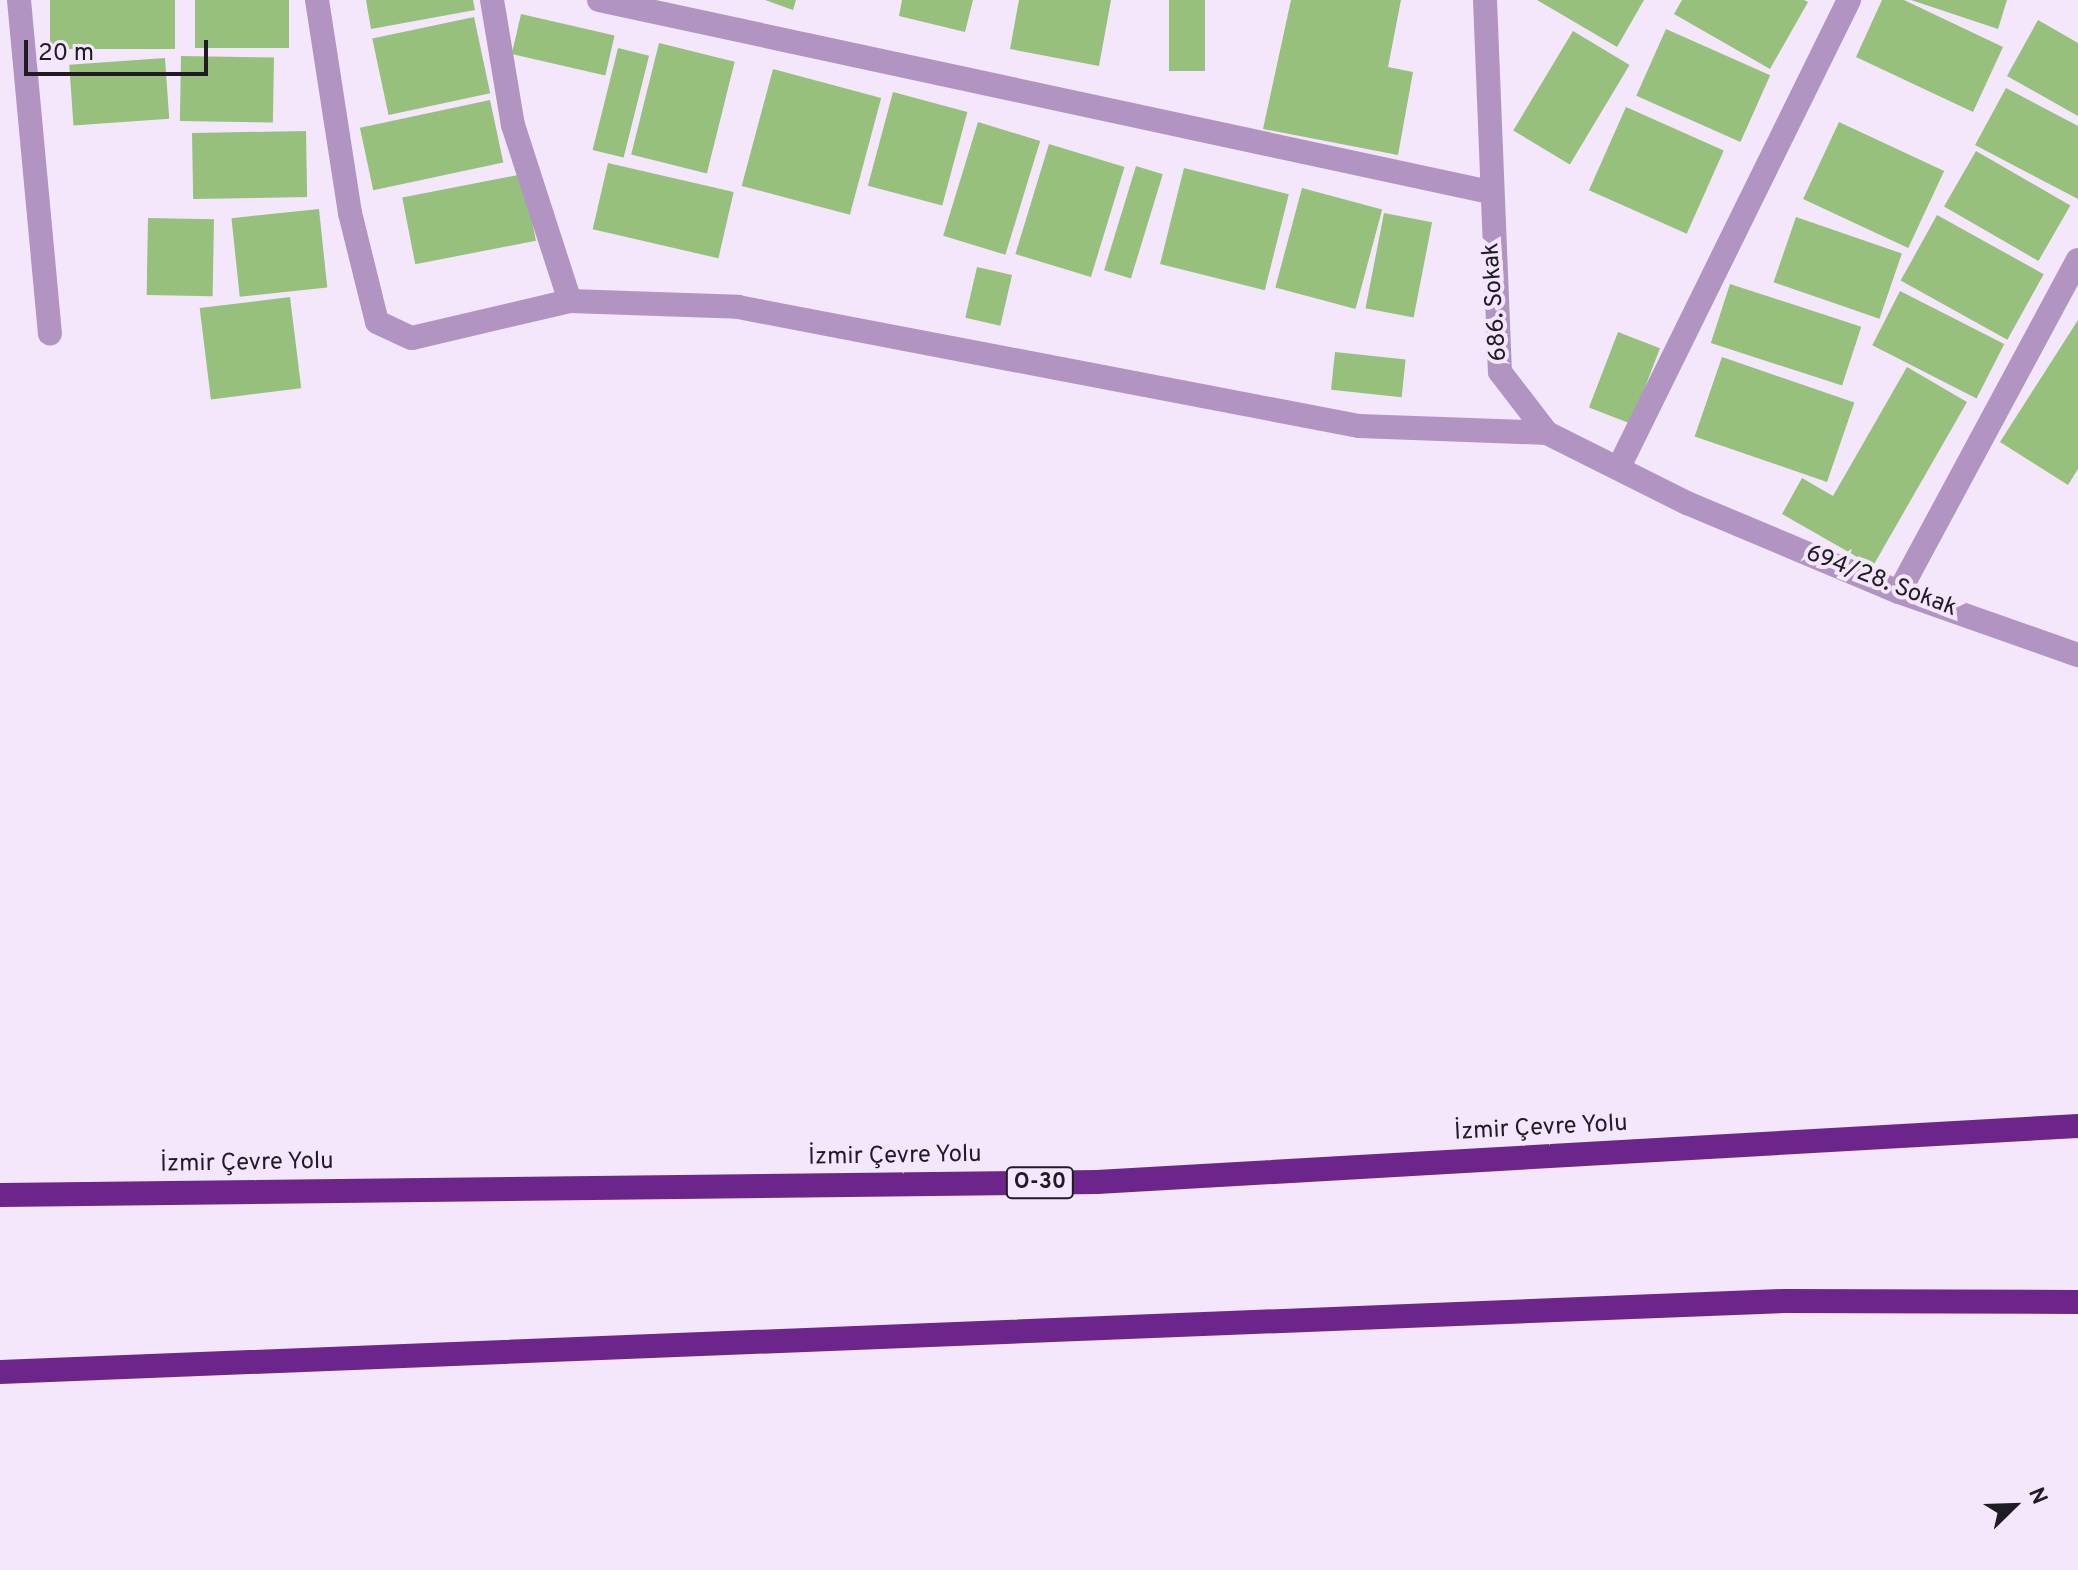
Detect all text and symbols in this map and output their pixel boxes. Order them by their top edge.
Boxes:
scale bar [28,24,212,74]
text: 20 m [38,39,94,69]
street label: 686. Sokak [1477,242,1515,362]
street label: 694/28. Sokak [1801,540,1961,624]
street label: İzmir Çevre Yolu [1453,1110,1629,1148]
street label: İzmir Çevre Yolu [808,1141,982,1173]
street label: İzmir Çevre Yolu [160,1148,334,1180]
road number: O-30 [1004,1165,1076,1201]
north arrow [1974,1466,2054,1546]
text: N [2021,1484,2052,1509]

